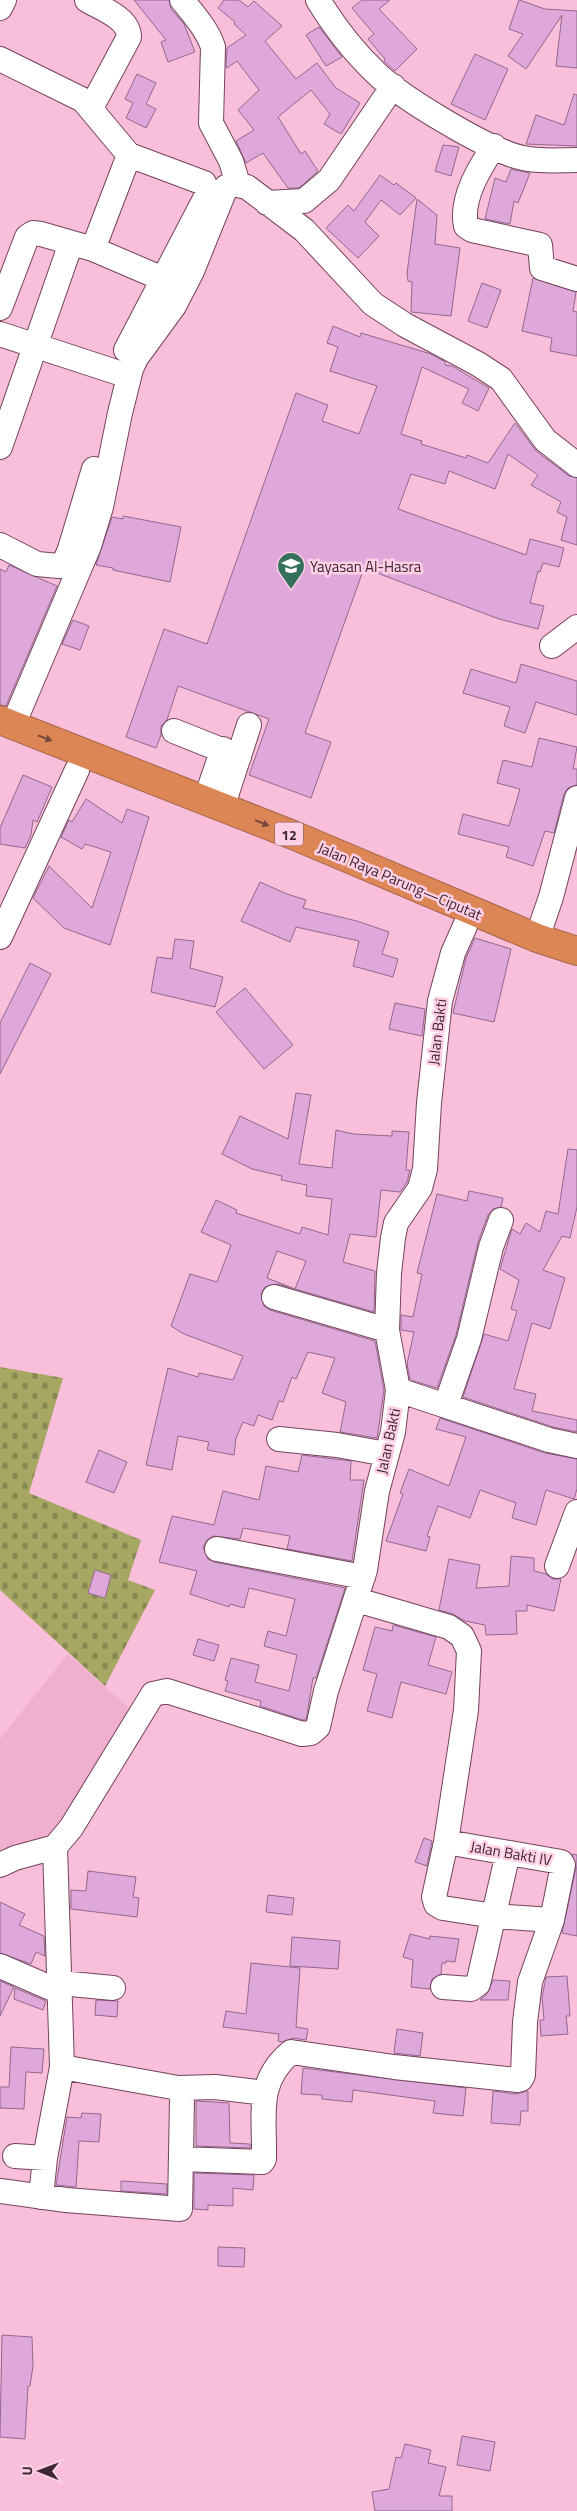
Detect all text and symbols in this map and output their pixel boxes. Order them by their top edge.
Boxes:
school or university icon: Yayasan Al-Hasra [276,551,306,590]
place label: Yayasan Al-Hasra [310,555,422,578]
one-way arrow [38,734,53,742]
one-way arrow [254,820,269,827]
road number: 12 [275,822,303,846]
street label: Jalan Raya Parung—Ciputat [314,836,486,926]
street label: Jalan Bakti [422,998,452,1066]
street label: Jalan Bakti [370,1406,406,1476]
street label: Jalan Bakti IV [468,1835,554,1872]
north arrow [15,2446,65,2496]
text: U [16,2466,37,2476]

